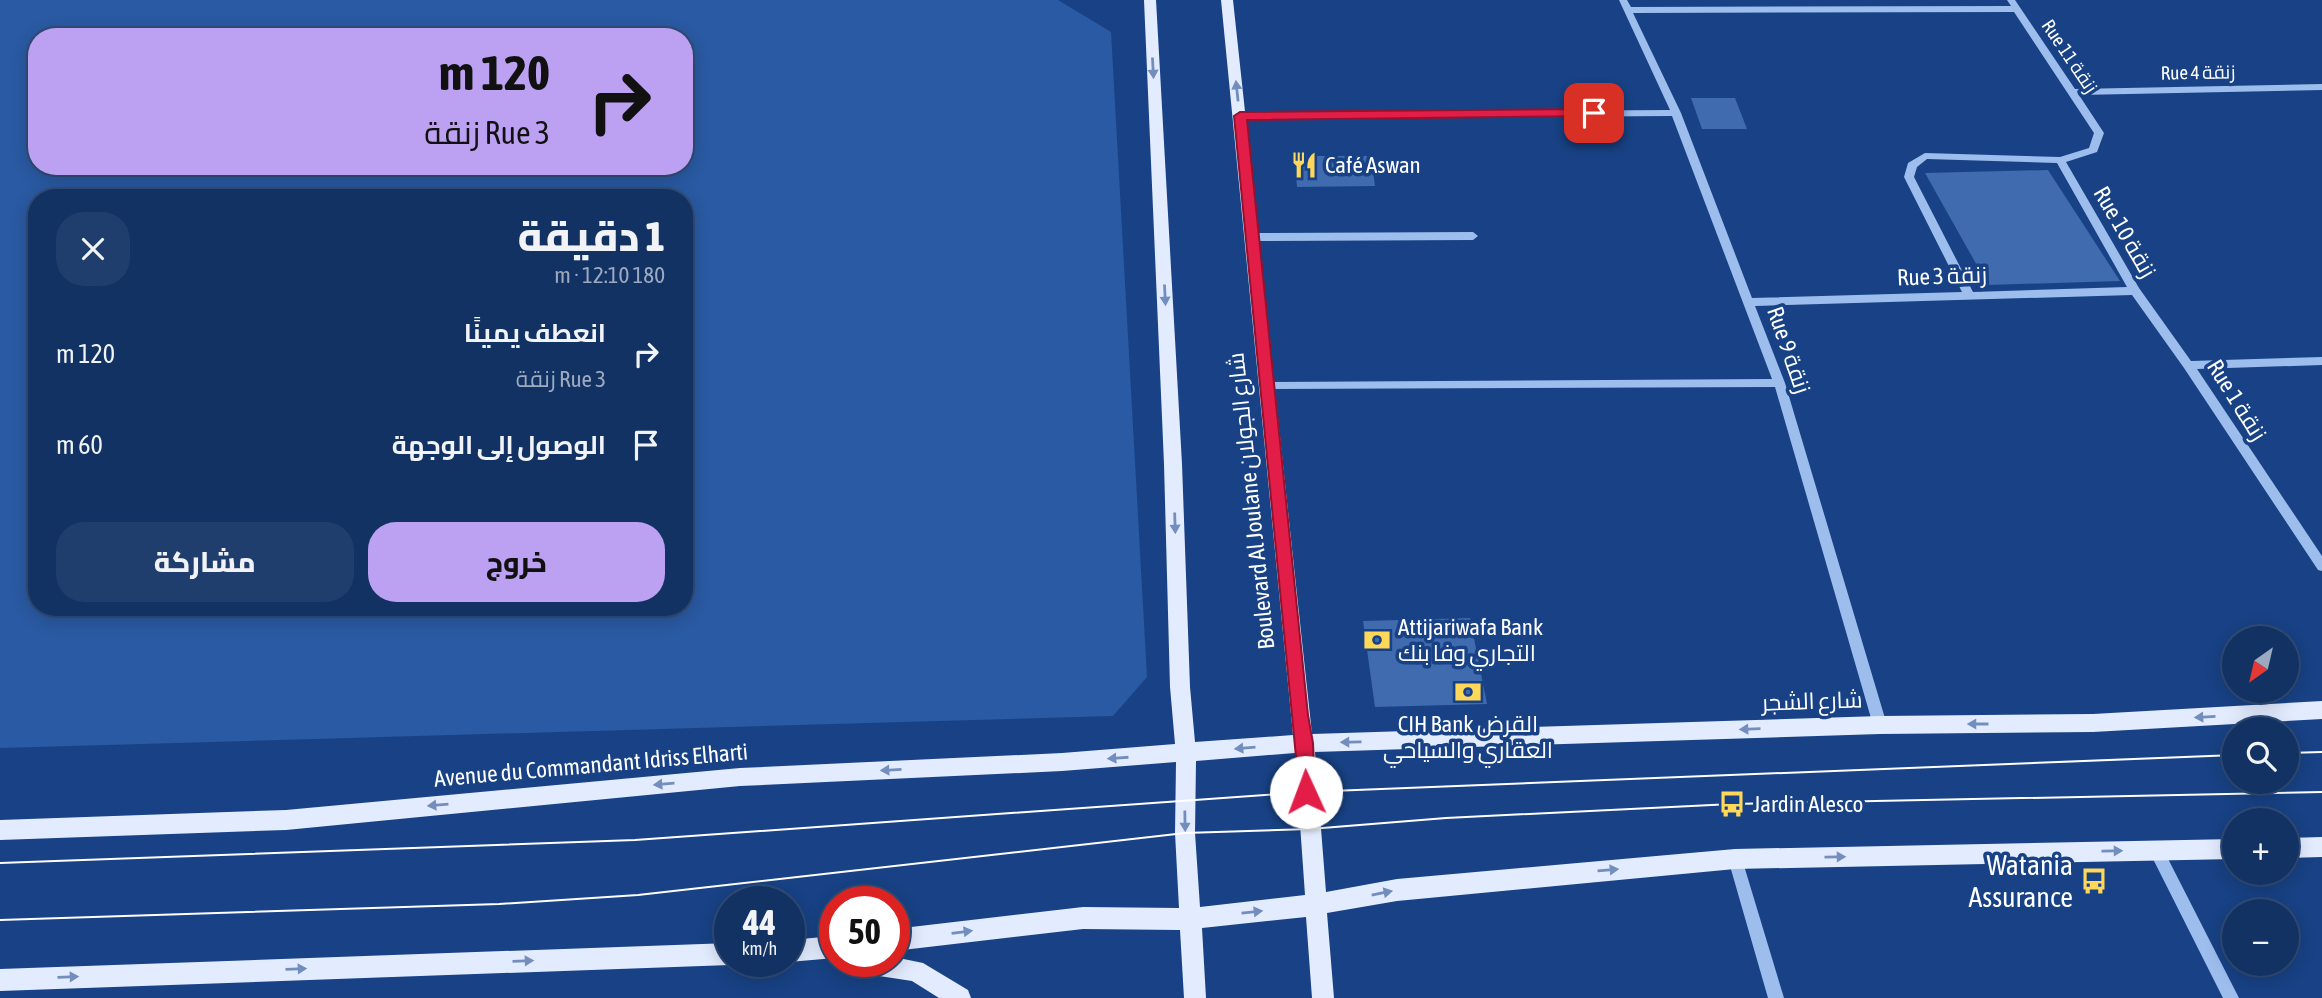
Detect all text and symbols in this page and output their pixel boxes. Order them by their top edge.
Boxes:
street label: Rue 11 زنقة [2037,15,2102,97]
text: 120 m [439,44,550,100]
icon: right [574,56,665,147]
one-way arrow [1148,57,1159,79]
street label: Rue 4 زنقة [2160,60,2236,85]
one-way arrow [1231,79,1242,101]
pin [1564,83,1624,143]
icon: arrive [1575,94,1613,132]
text: Rue 3 زنقة [424,114,550,151]
restaurant icon: Café Aswan [1289,150,1319,180]
place label: Café Aswan [1325,152,1421,178]
street label: Rue 10 زنقة [2088,182,2162,282]
button: close [56,212,130,286]
text: 1 دقيقة [518,212,665,260]
street label: Rue 3 زنقة [1896,261,1988,291]
text: 180 m · 12:10 [554,262,665,288]
one-way arrow [1159,285,1170,307]
street label: Rue 9 زنقة [1762,303,1816,397]
text: انعطف يمينًا [464,318,606,348]
icon: right [627,335,665,373]
text: 120 m [56,339,115,369]
street label: Boulevard Al Joulane شارع الجولان [1222,351,1283,651]
street label: Rue 1 زنقة [2202,355,2272,445]
text: Rue 3 زنقة [516,366,606,392]
icon: arrive [627,426,665,464]
text: 60 m [56,430,103,460]
text: الوصول إلى الوجهة [392,430,606,460]
one-way arrow [1170,512,1181,534]
button: مشاركة [56,522,354,602]
button: خروج [368,522,665,602]
place label: Attijariwafa Bank التجاري وفا بنك [1398,614,1543,671]
bank icon: Attijariwafa Bank التجاري وفا بنك [1362,625,1392,655]
north arrow [2222,626,2300,704]
map controls [2222,626,2299,976]
bank icon: CIH Bank القرض العقاري والسياحي [1453,677,1483,707]
street label: شارع الشجر [1759,686,1863,719]
place label: CIH Bank القرض العقاري والسياحي [1383,711,1553,768]
one-way arrow [2194,712,2216,723]
button: search [2222,717,2299,794]
one-way arrow [1966,718,1988,730]
one-way arrow [1739,724,1761,735]
one-way arrow [1340,737,1362,748]
street label: Avenue du Commandant Idriss Elharti [433,738,749,792]
one-way arrow [1234,743,1256,754]
one-way arrow [1107,753,1129,764]
position arrow [1269,755,1343,829]
one-way arrow [880,764,902,775]
one-way arrow [653,779,675,790]
bus stop icon: Jardin Alesco [1717,789,1747,819]
place label: Jardin Alesco [1753,791,1863,817]
one-way arrow [426,800,448,811]
button: + [2222,808,2299,885]
one-way arrow [1179,811,1191,833]
one-way arrow [2101,845,2123,857]
place label: Watania Assurance [1969,849,2073,913]
one-way arrow [1824,851,1846,862]
one-way arrow [1597,865,1619,876]
bus stop icon: Watania Assurance [2079,866,2109,896]
speed limit sign: 50 [819,886,910,977]
one-way arrow [1371,887,1393,898]
button: − [2222,899,2299,976]
text: 44 [743,902,776,942]
one-way arrow [1242,907,1264,918]
one-way arrow [951,926,973,937]
text: km/h [742,938,777,959]
one-way arrow [512,955,534,967]
one-way arrow [285,964,307,975]
one-way arrow [57,972,79,983]

